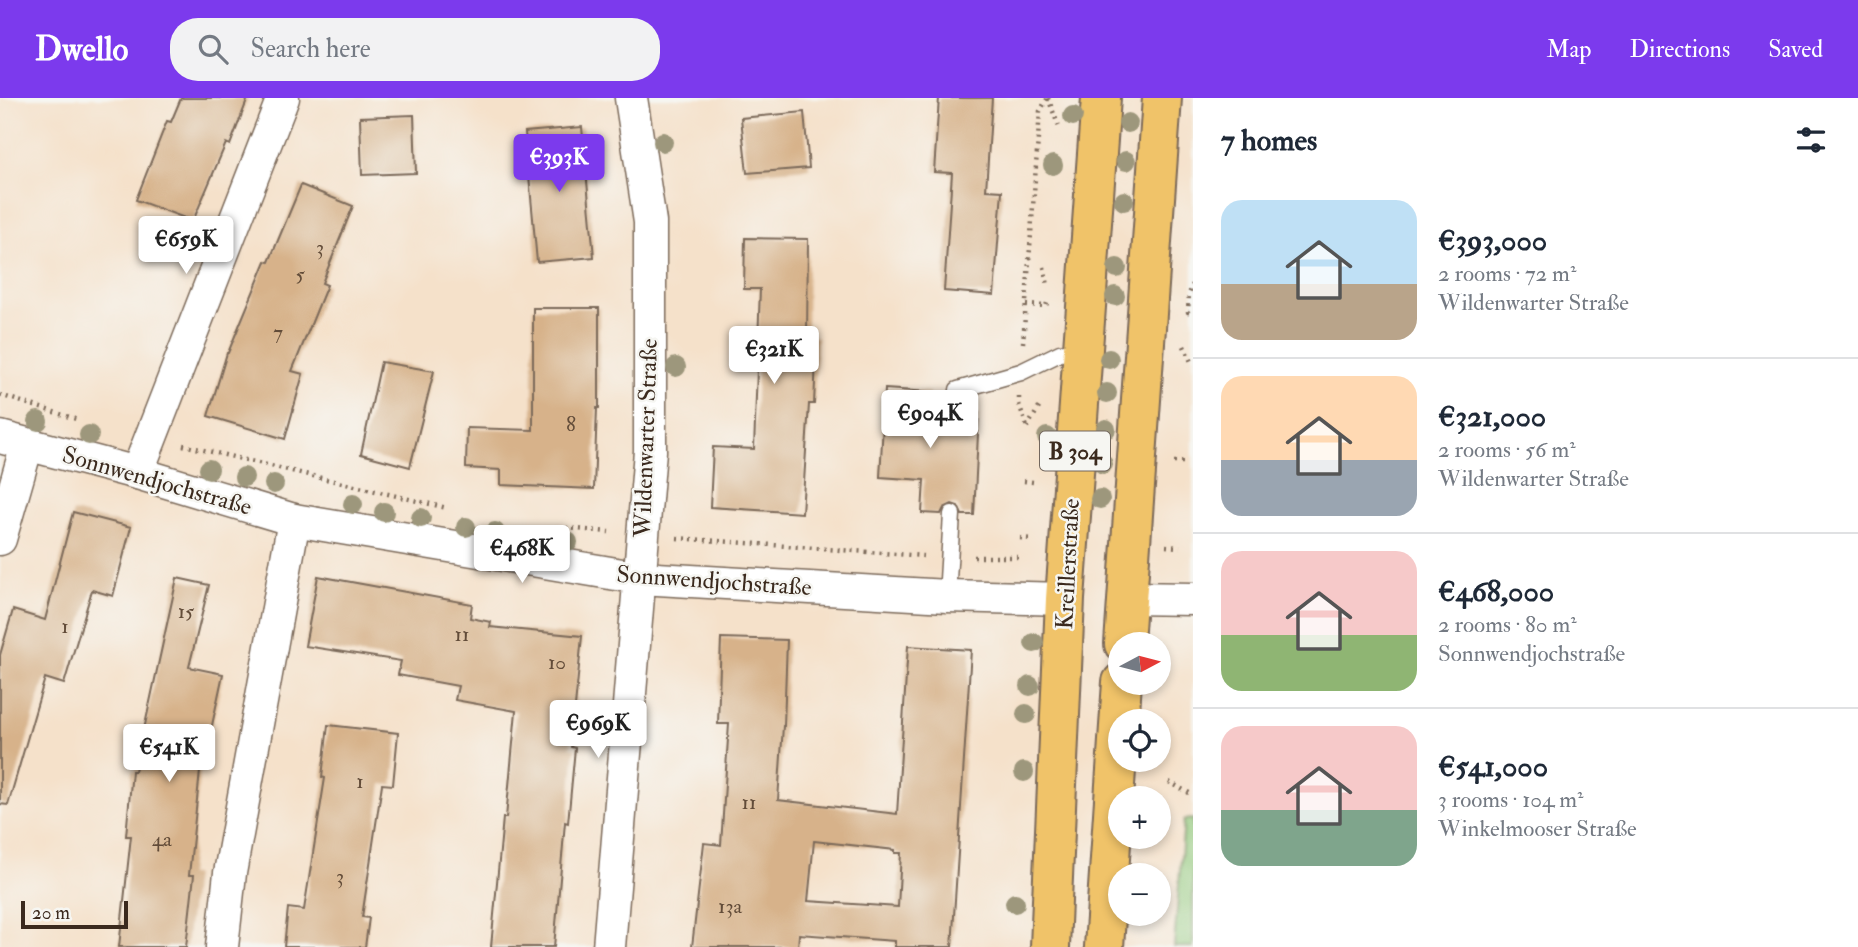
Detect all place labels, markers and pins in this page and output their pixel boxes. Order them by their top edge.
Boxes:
pin: €393K [510,134,608,194]
pin: €659K [137,216,235,276]
pin: €321K [725,327,823,386]
pin: €904K [881,390,979,450]
pin: €468K [473,526,571,585]
pin: €969K [549,700,647,760]
pin: €541K [120,724,218,784]

